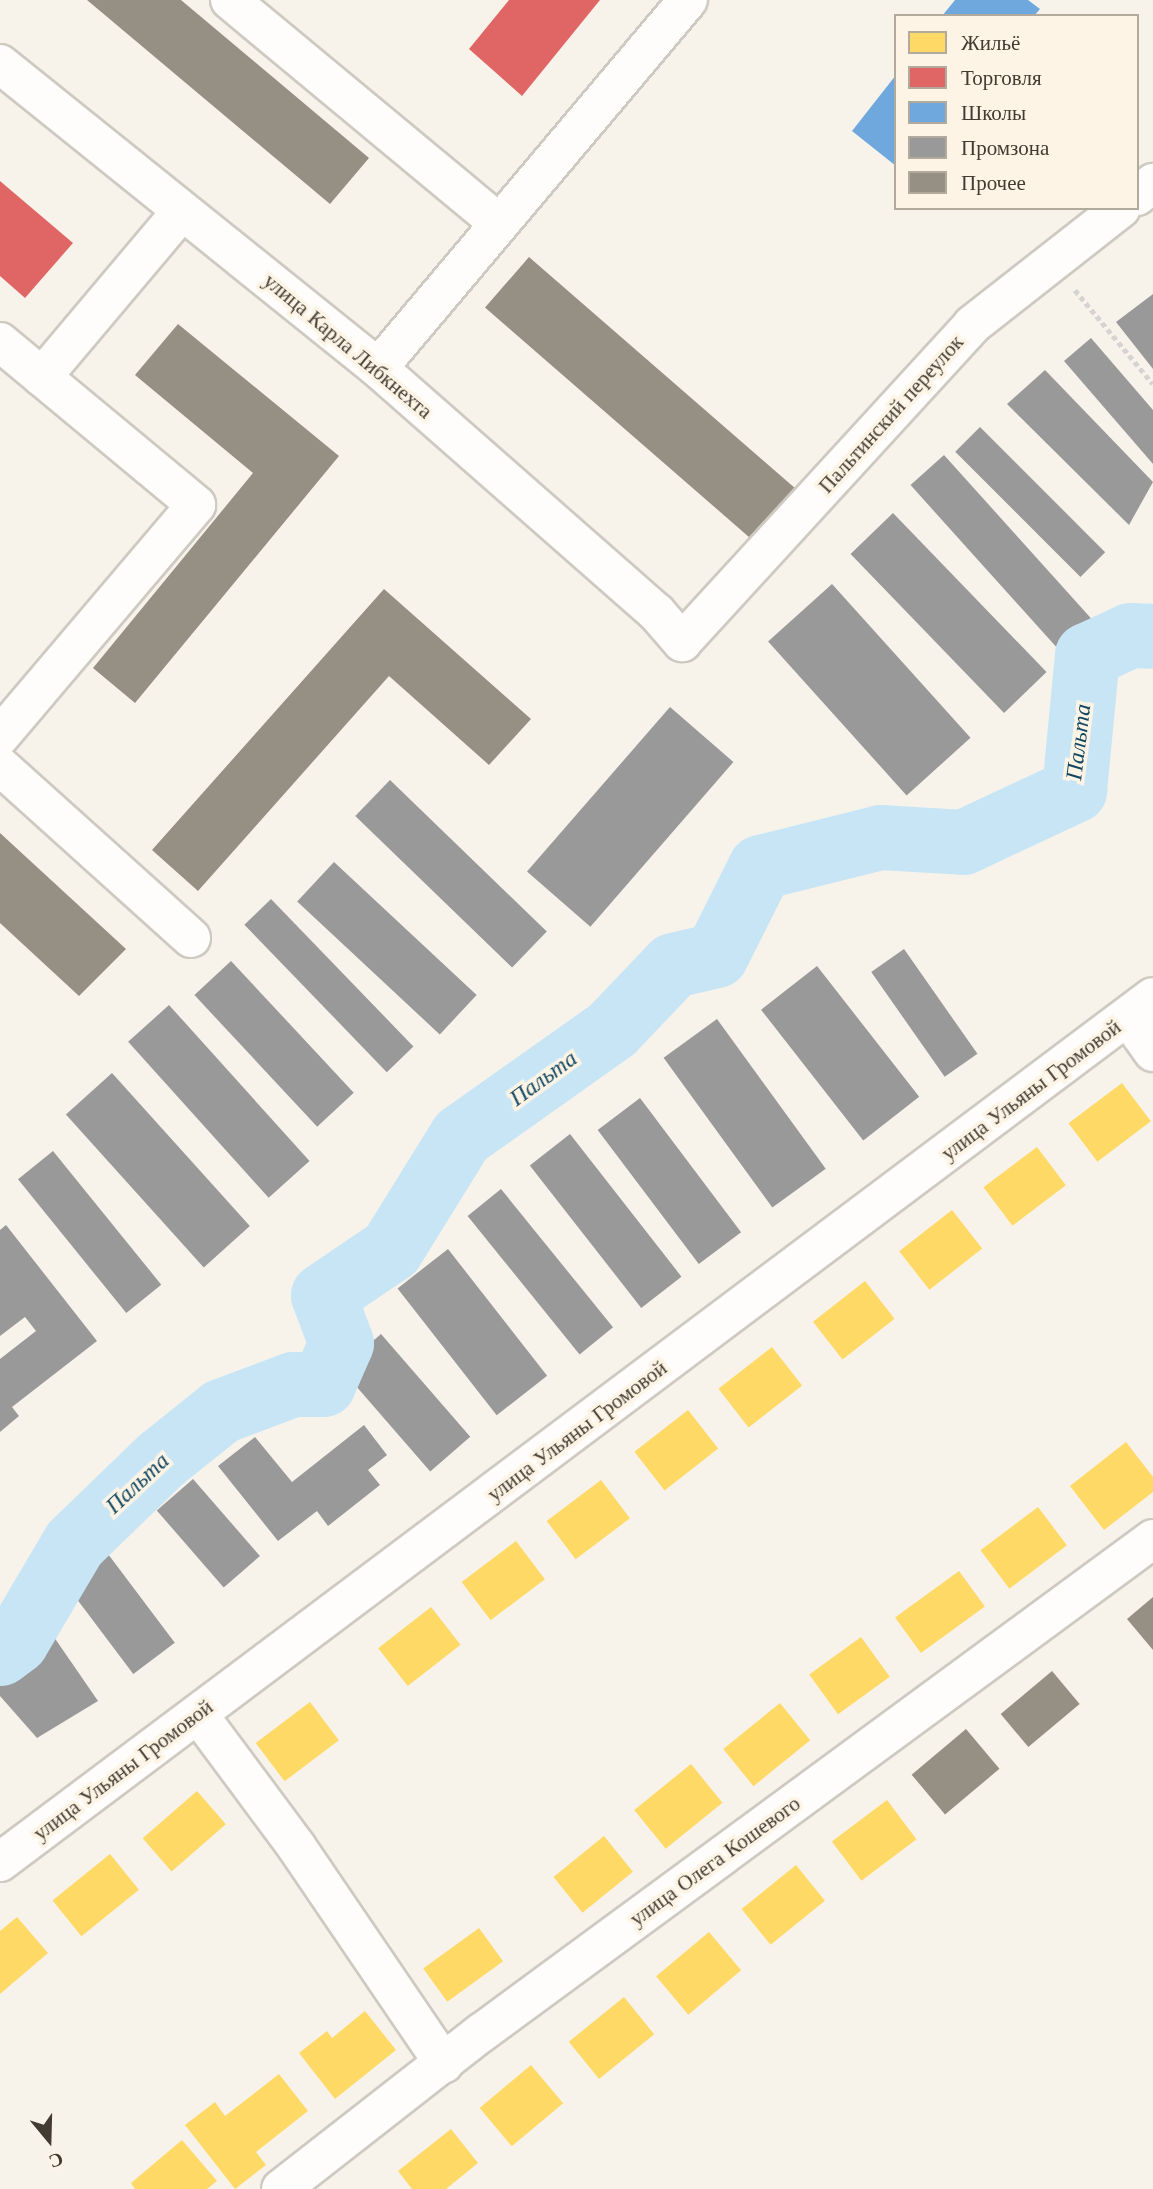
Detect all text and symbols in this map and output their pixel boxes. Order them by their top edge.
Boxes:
legend [894,14,1139,210]
text: Жильё [961,30,1020,56]
text: Торговля [961,65,1042,91]
text: Школы [961,100,1026,126]
text: Промзона [961,135,1049,161]
text: Прочее [961,170,1026,196]
street label: улица Карла Либкнехта [259,268,437,424]
street label: Пальтинский переулок [813,330,969,498]
water label: Пальта [1060,702,1096,782]
street label: улица Ульяны Громовой [936,1014,1126,1166]
water label: Пальта [504,1044,582,1112]
street label: улица Ульяны Громовой [482,1355,672,1507]
water label: Пальта [100,1447,174,1519]
street label: улица Ульяны Громовой [28,1694,218,1846]
street label: улица Олега Кошевого [625,1791,805,1931]
north arrow [14,2105,84,2175]
text: С [46,2147,66,2173]

